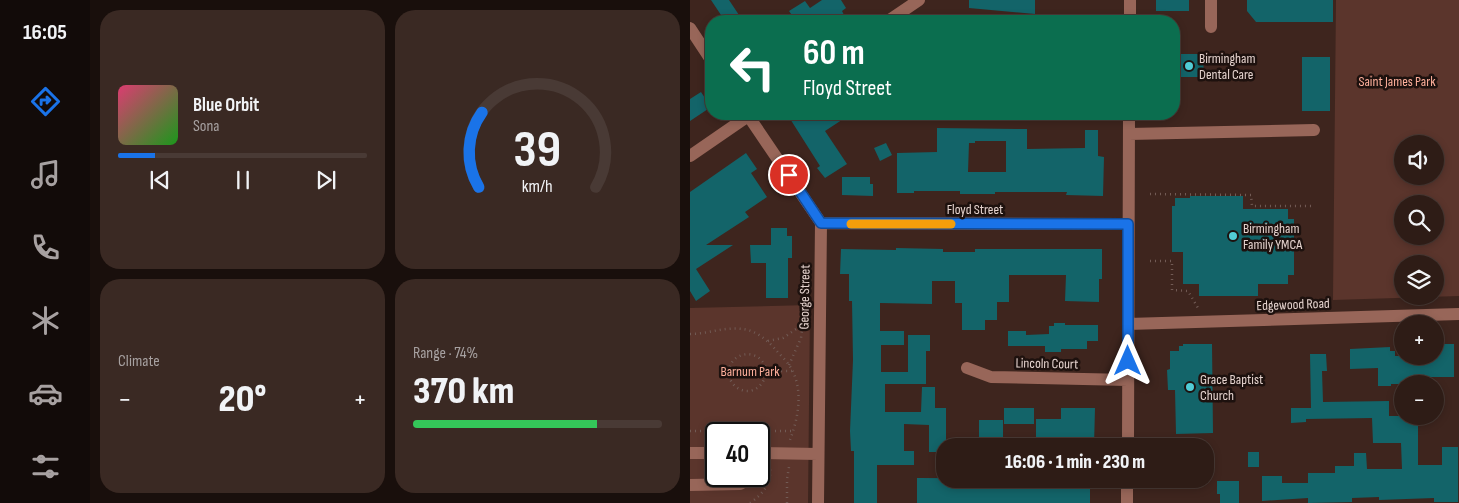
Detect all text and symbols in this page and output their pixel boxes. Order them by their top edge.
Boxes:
text: 16:05 [23,19,67,46]
text: 60 m [803,32,865,75]
icon: left [720,35,785,100]
place label: Birmingham Dental Care [1199,50,1255,83]
marker: Birmingham Dental Care [1183,60,1195,72]
park label: Saint James Park [1358,73,1436,90]
text: Floyd Street [803,75,892,102]
icon: directions [28,84,63,119]
text: Blue Orbit [193,94,259,117]
text: Sona [193,117,220,136]
text: 39 [514,119,561,182]
map controls [1394,135,1444,425]
button: sound [1394,135,1444,185]
pin [768,154,810,196]
icon: music [28,157,63,192]
icon: arrive [775,161,803,189]
icon: previous [146,166,174,194]
icon: pause [229,166,257,194]
icon: next [312,166,340,194]
text: km/h [522,176,553,197]
button: search [1394,195,1444,245]
street label: Floyd Street [947,201,1003,218]
place label: Birmingham Family YMCA [1243,220,1303,253]
icon: phone [28,230,63,265]
marker: Birmingham Family YMCA [1227,230,1239,242]
button: layers [1394,255,1444,305]
street label: George Street [795,264,814,330]
street label: Edgewood Road [1256,295,1330,314]
icon: climate [28,303,63,338]
button: + [1394,315,1444,365]
position arrow [1101,334,1153,386]
text: Range · 74% [413,344,478,363]
text: Climate [118,352,160,371]
street label: Lincoln Court [1015,354,1079,373]
park label: Barnum Park [720,363,780,380]
text: 370 km [413,369,514,414]
place label: Grace Baptist Church [1200,371,1263,404]
button: − [1394,375,1444,425]
icon: car [28,376,63,411]
text: 20° [219,377,266,422]
marker: Grace Baptist Church [1184,381,1196,393]
text: − [118,383,132,416]
text: + [353,383,367,416]
speed limit sign: 40 [705,422,770,487]
icon: filters [28,449,63,484]
text: 16:06 · 1 min · 230 m [1005,451,1145,474]

